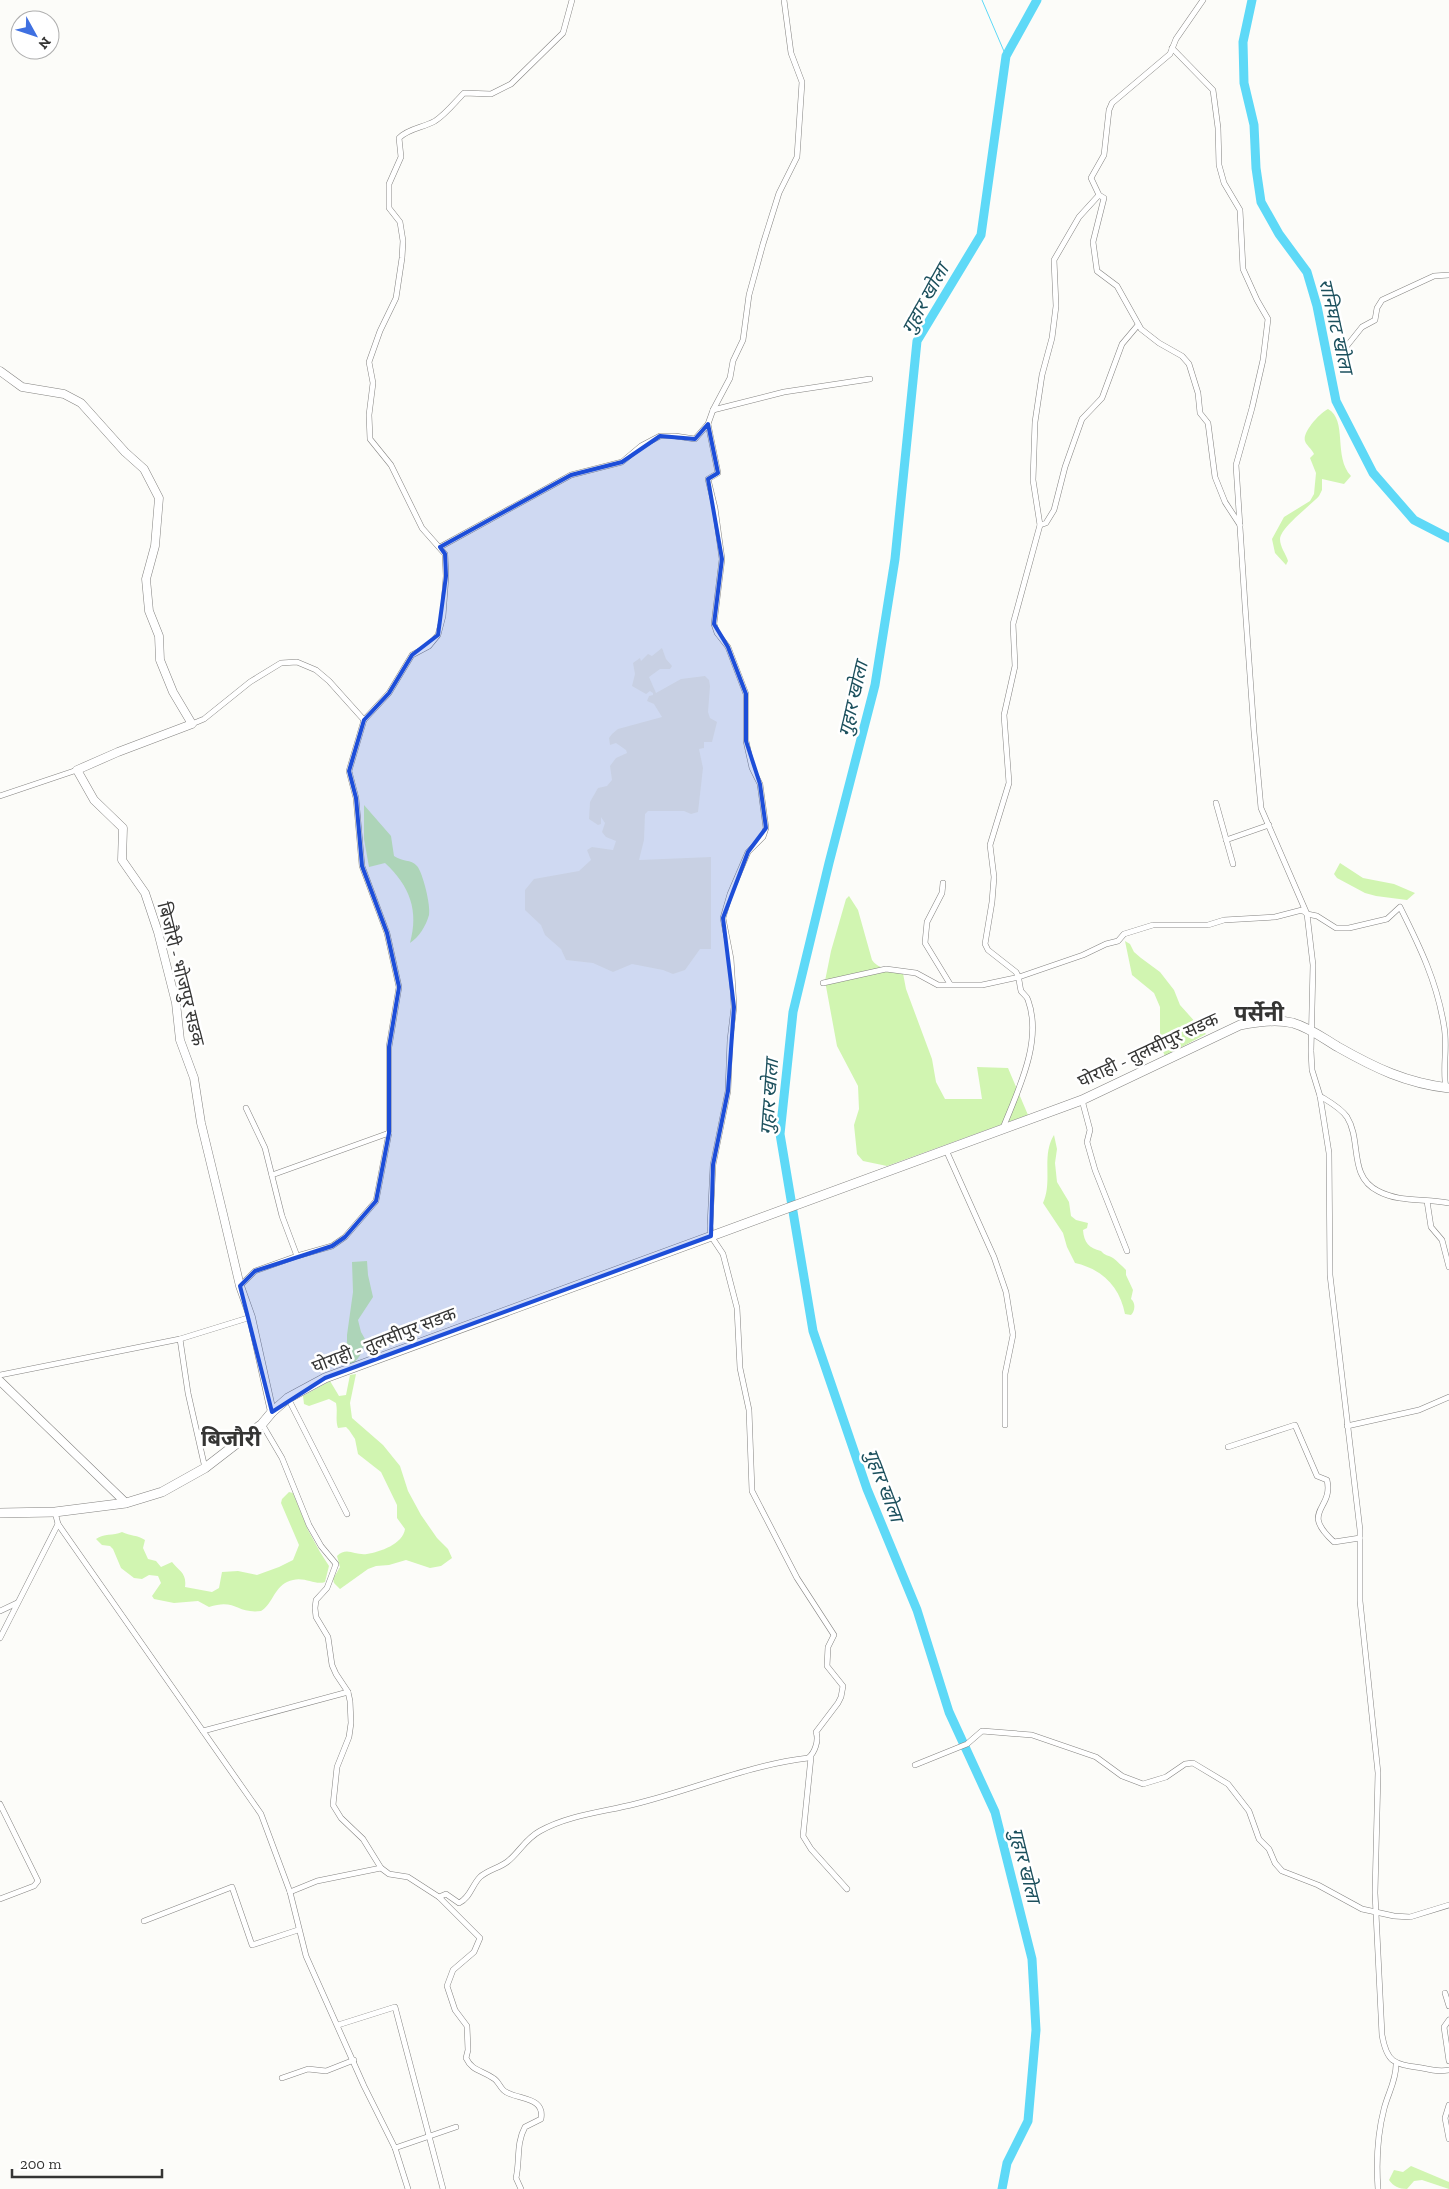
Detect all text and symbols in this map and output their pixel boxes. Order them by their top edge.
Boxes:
north arrow [10,10,60,60]
text: N [34,33,55,53]
water label: गुहार खोला [897,257,956,338]
water label: रानिघाट खोला [1314,276,1359,379]
water label: गुहार खोला [833,655,875,739]
street label: बिजौरी - भोजपुर सडक [152,900,210,1050]
district label: पर्सेनी [1234,1000,1284,1027]
street label: घोराही - तुलसीपुर सडक [1074,1007,1223,1093]
water label: गुहार खोला [755,1054,784,1136]
street label: घोराही - तुलसीपुर सडक [309,1302,461,1379]
district label: बिजौरी [201,1425,262,1452]
water label: गुहार खोला [859,1445,910,1529]
water label: गुहार खोला [1004,1825,1046,1909]
scale bar [12,2146,162,2178]
text: 200 m [20,2155,61,2173]

